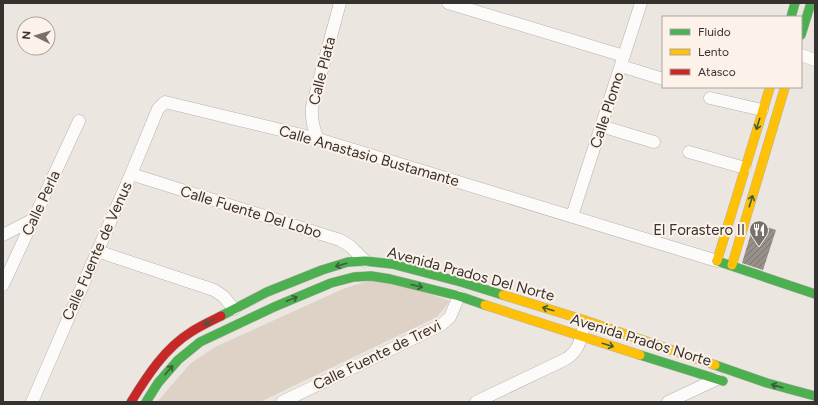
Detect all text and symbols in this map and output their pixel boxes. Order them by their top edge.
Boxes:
north arrow [16,16,56,56]
legend [662,16,802,88]
text: Fluido [698,25,731,39]
text: N [20,30,33,40]
street label: Calle Plata [305,35,339,107]
text: Lento [698,45,729,59]
text: Atasco [698,65,736,79]
street label: Calle Plomo [586,69,628,150]
one-way arrow [754,118,761,131]
street label: Calle Anastasio Bustamante [277,122,461,190]
street label: Calle Perla [18,168,64,238]
street label: Calle Fuente de Venus [58,179,136,323]
street label: Calle Fuente Del Lobo [178,182,324,242]
one-way arrow [748,195,755,208]
restaurant icon: El Forastero II [748,219,770,247]
place label: El Forastero II [653,221,745,239]
street label: Avenida Prados Del Norte [386,243,556,305]
one-way arrow [335,261,348,269]
one-way arrow [410,282,423,290]
one-way arrow [286,295,298,302]
one-way arrow [542,305,555,312]
street label: Avenida Prados Norte [568,310,714,370]
street label: Calle Fuente de Trevi [310,316,444,394]
one-way arrow [203,318,215,326]
one-way arrow [602,342,615,349]
one-way arrow [165,365,174,376]
one-way arrow [771,382,784,389]

